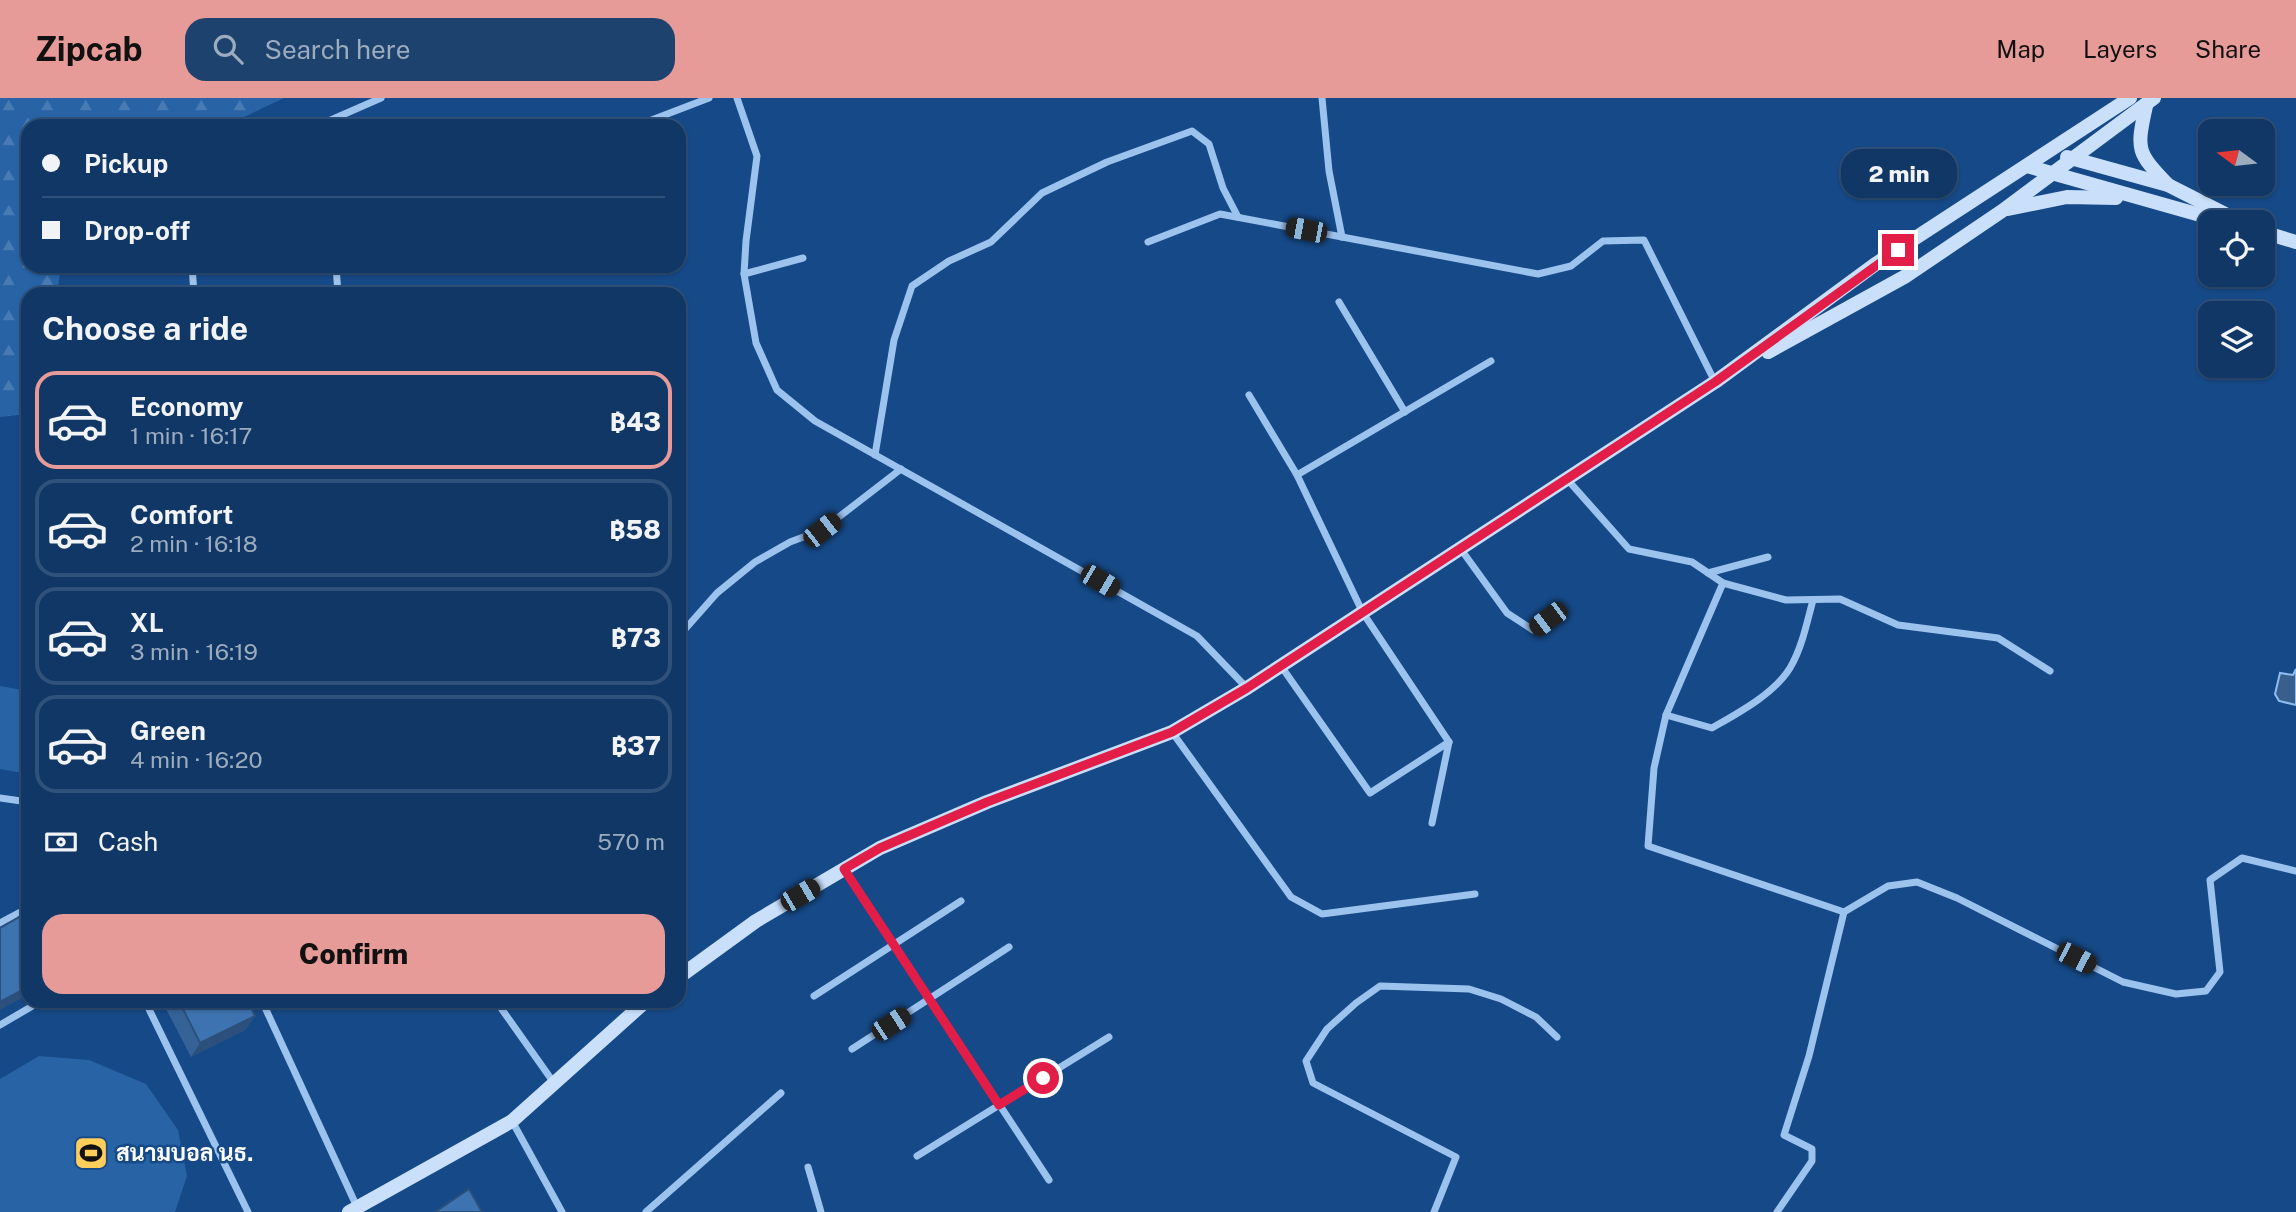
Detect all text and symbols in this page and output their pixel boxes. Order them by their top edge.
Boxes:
search box [185,18,675,81]
text: Zipcab [35,30,143,68]
icon: search [209,30,247,68]
text: Search here [265,34,411,65]
text: Map [1996,35,2045,63]
text: Layers [2083,35,2157,63]
text: Share [2195,35,2261,63]
north arrow [2198,119,2275,196]
map controls [2198,119,2275,378]
text: Pickup [84,148,168,179]
callout: 2 min [1840,149,1956,198]
text: 2 min [1868,160,1930,187]
button: locate [2198,210,2275,287]
text: Drop-off [84,215,190,246]
car [1284,216,1329,244]
route end [1882,234,1914,266]
button: layers [2198,301,2275,378]
text: Choose a ride [42,310,248,347]
icon: car [46,389,109,452]
text: Economy [130,391,243,422]
text: ฿43 [610,406,661,437]
text: 1 min · 16:17 [130,422,252,449]
icon: car [46,497,109,560]
text: Comfort [130,499,233,530]
car [799,509,846,551]
text: ฿58 [610,514,661,545]
text: 2 min · 16:18 [130,530,258,557]
car [1077,561,1124,601]
car [1525,598,1572,640]
icon: car [46,605,109,668]
text: XL [130,607,164,638]
text: ฿73 [611,622,661,653]
text: 3 min · 16:19 [130,638,258,665]
icon: car [46,713,109,776]
text: Green [130,715,206,746]
text: ฿37 [611,730,661,761]
text: 4 min · 16:20 [130,746,262,773]
icon: cash [42,823,80,861]
text: Cash [98,826,158,857]
text: 570 m [597,828,665,855]
car [777,875,824,915]
button: Confirm [42,914,665,994]
car [2053,939,2100,977]
car [868,1004,915,1044]
route start [1027,1062,1059,1094]
sports icon: สนามบอล นธ. [72,1134,110,1172]
place label: สนามบอล นธ. [116,1139,253,1166]

